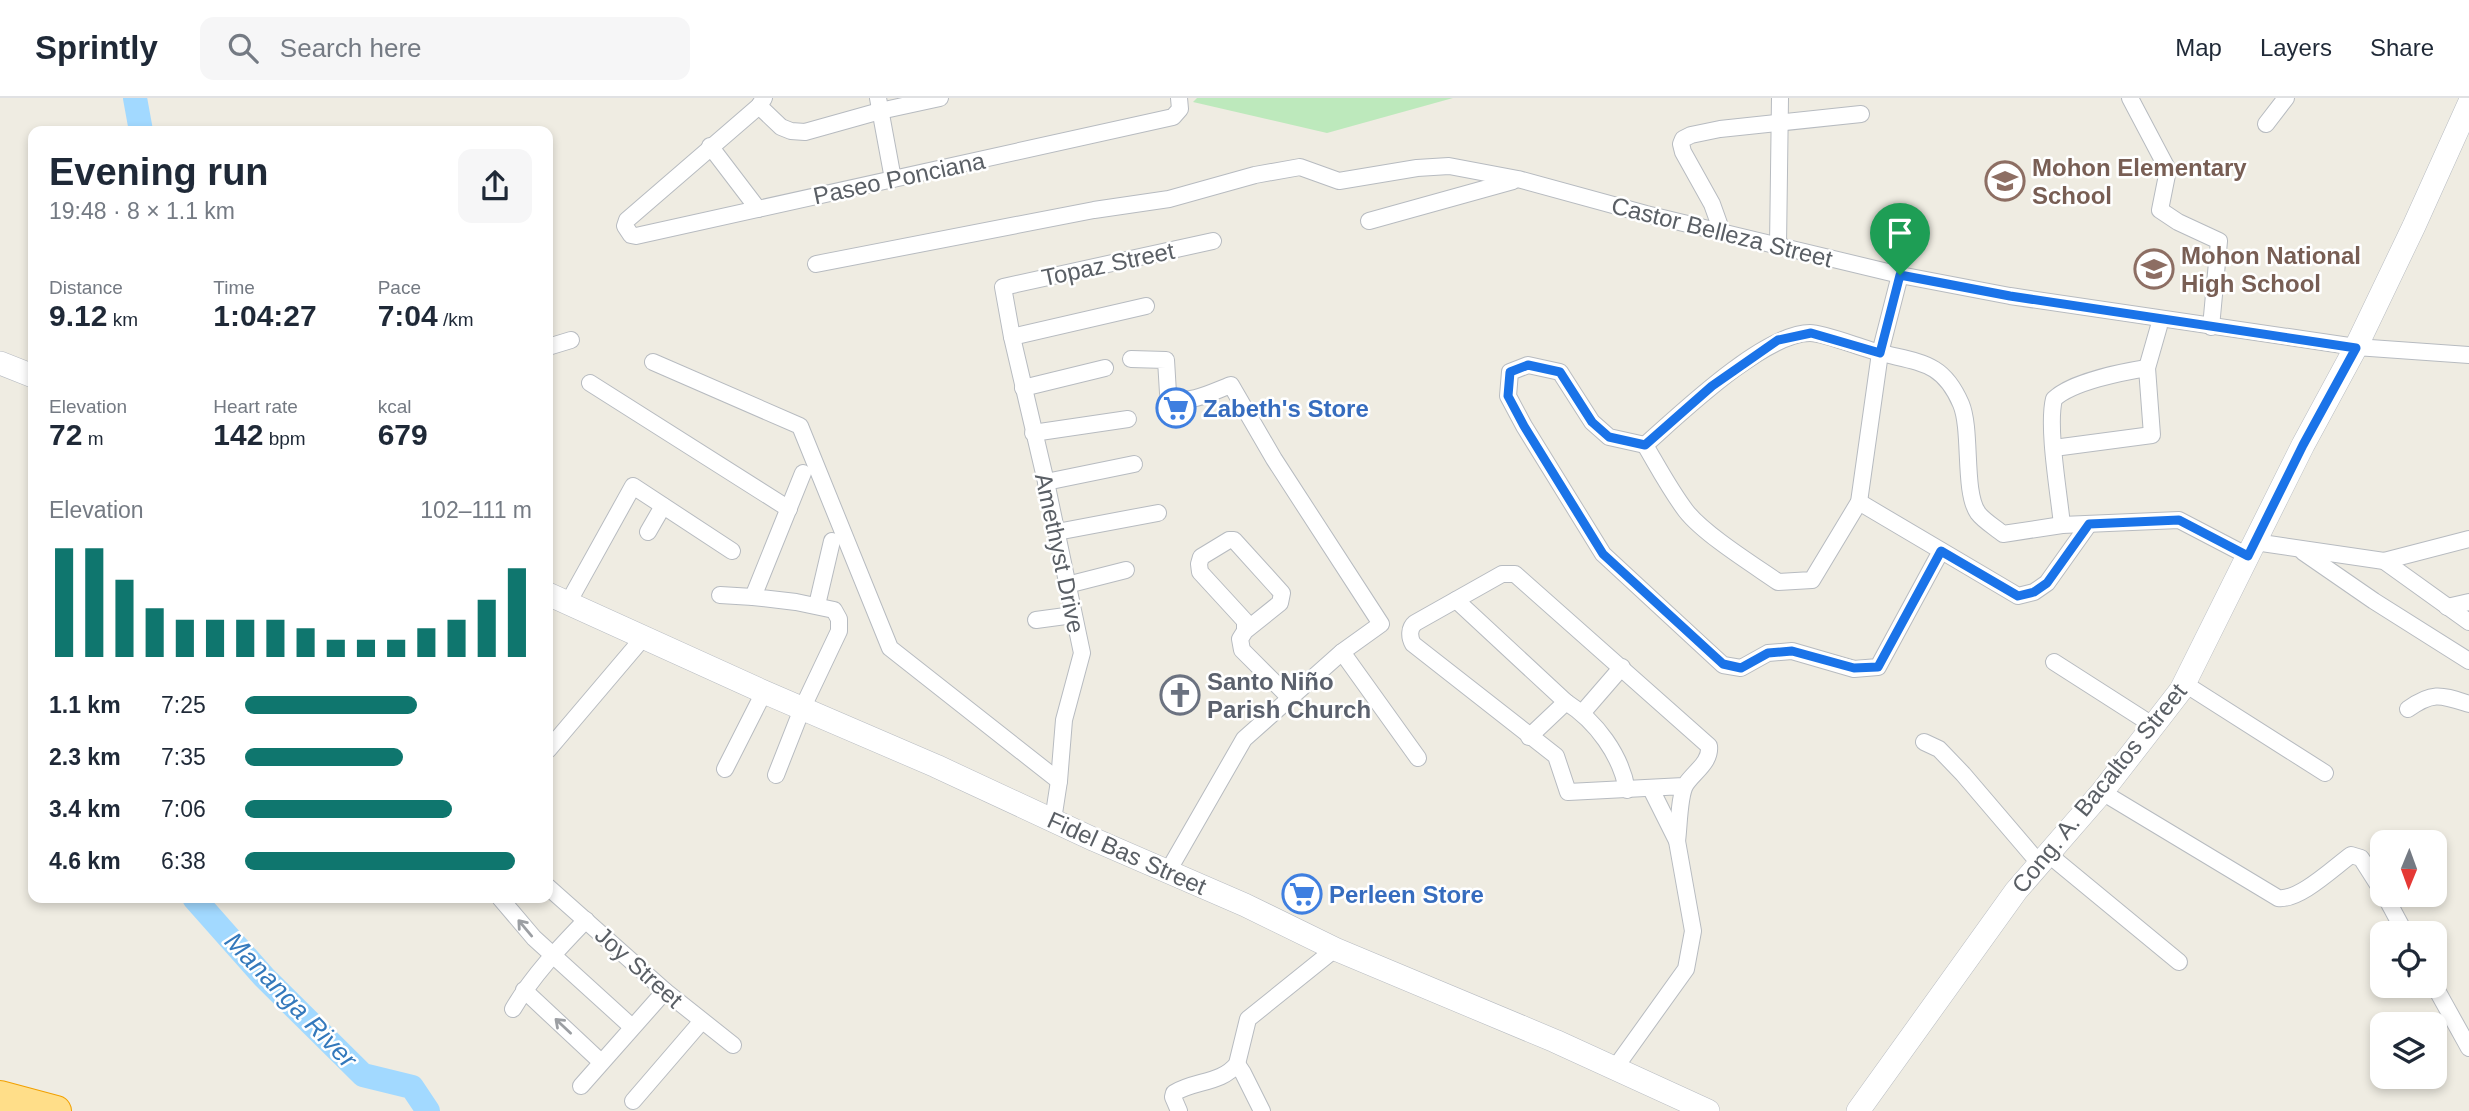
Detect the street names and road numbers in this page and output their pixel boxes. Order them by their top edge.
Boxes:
street label: Paseo Ponciana [811,146,988,209]
street label: Castor Belleza Street [1609,191,1836,273]
street label: Topaz Street [1039,237,1177,291]
street label: Amethyst Drive [1030,471,1090,635]
street label: Cong. A. Bacaltos Street [2006,678,2192,898]
street label: Fidel Bas Street [1044,806,1211,900]
street label: Joy Street [590,921,688,1013]

